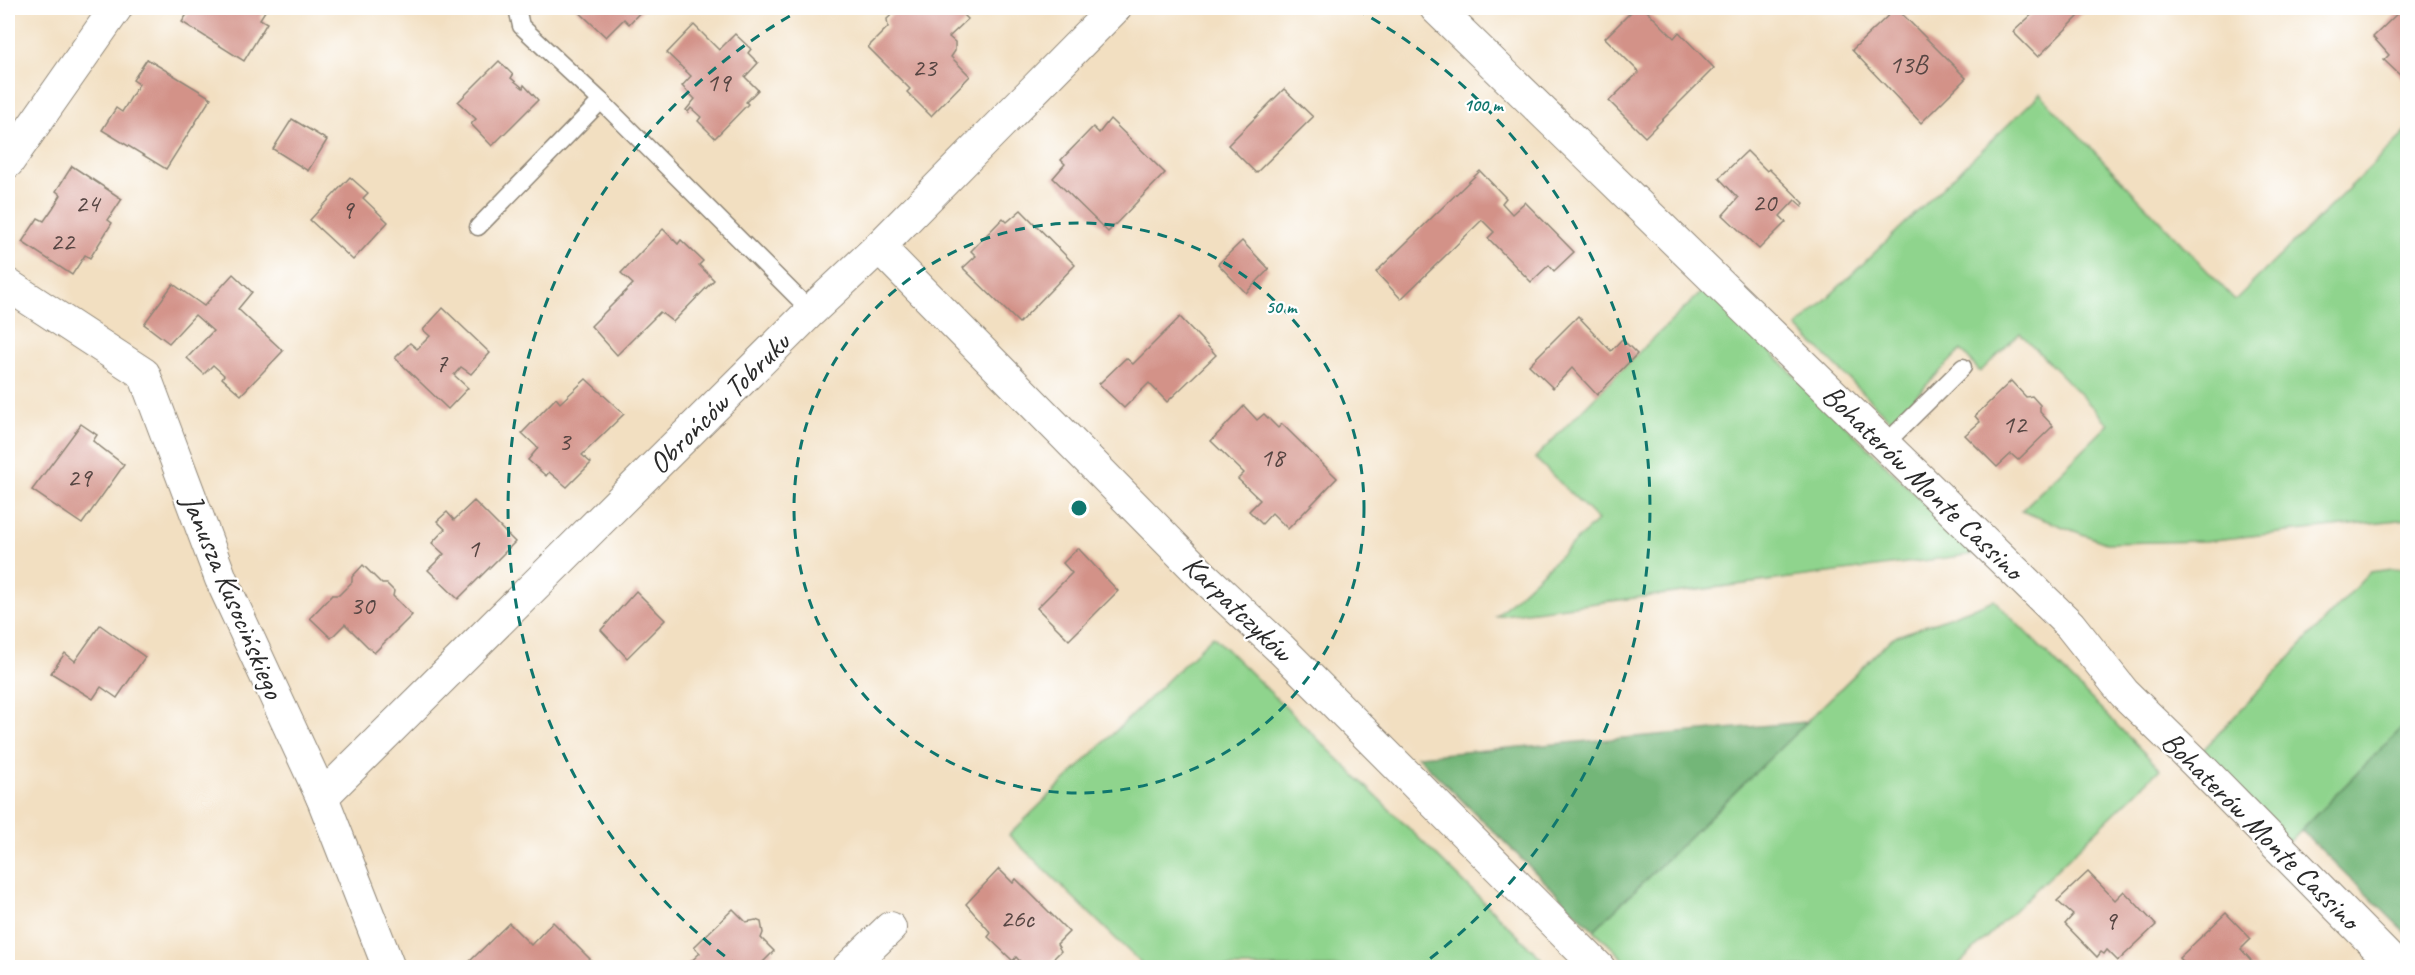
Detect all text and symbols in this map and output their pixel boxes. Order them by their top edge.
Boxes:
house number: 13B [1889,47,1929,81]
house number: 23 [912,50,938,84]
house number: 19 [706,65,732,99]
text: 100 m [1464,94,1504,116]
house number: 20 [1752,185,1778,219]
house number: 24 [75,186,102,220]
house number: 9 [341,192,355,226]
house number: 22 [50,224,76,258]
text: 50 m [1266,296,1298,318]
street label: Obrońców Tobruku [640,323,799,482]
house number: 7 [435,346,449,380]
street label: Bohaterów Monte Cassino [1814,376,2034,590]
house number: 12 [2002,407,2028,441]
house number: 3 [558,424,572,458]
house number: 18 [1260,440,1287,474]
house number: 29 [67,460,93,494]
street label: Janusza Kusocińskiego [172,486,294,705]
centre of rings [1069,498,1089,518]
house number: 1 [467,531,481,565]
street label: Karpatczyków [1175,546,1303,671]
house number: 30 [350,588,376,622]
street label: Bohaterów Monte Cassino [2154,723,2371,940]
house number: 26c [1000,901,1035,935]
house number: 9 [2104,903,2118,937]

